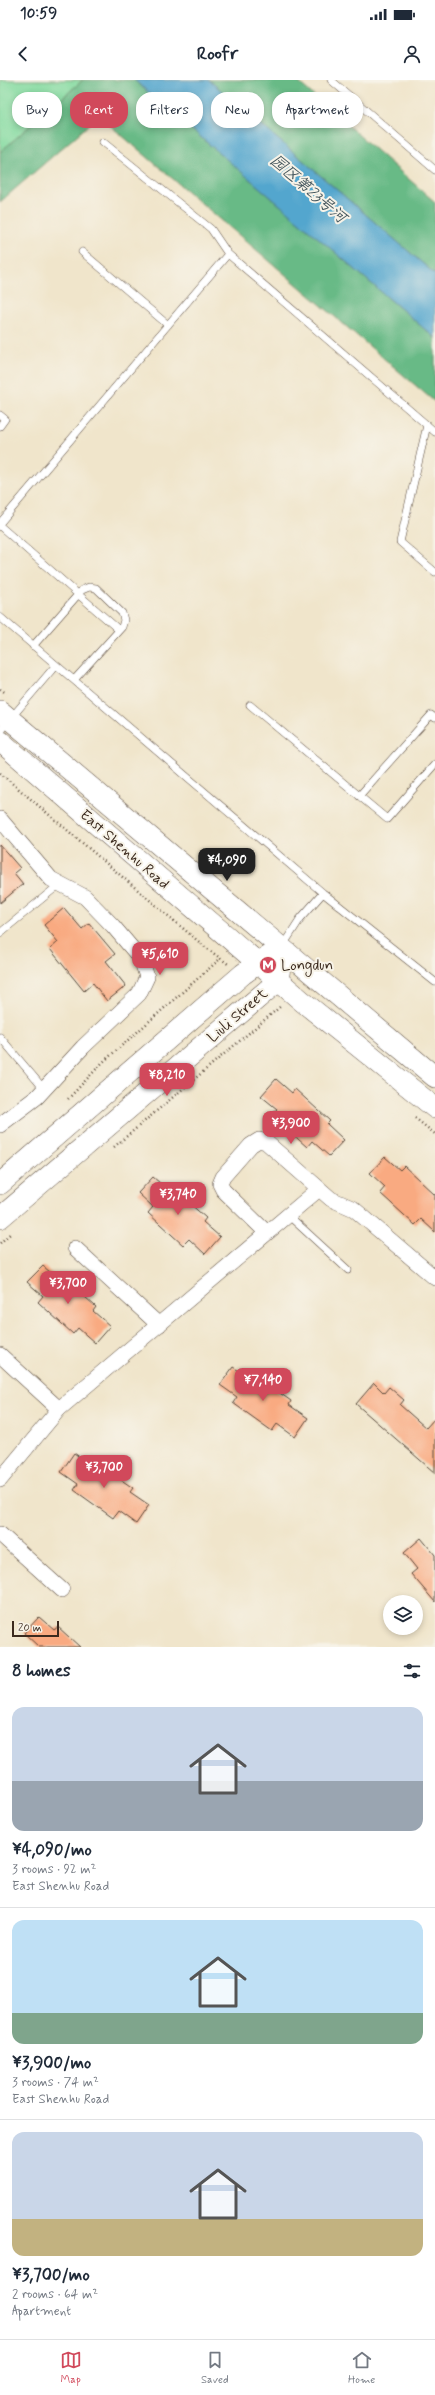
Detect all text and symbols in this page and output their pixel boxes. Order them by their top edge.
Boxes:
text: 10:59 [20,4,57,24]
text: Roofr [197,42,238,66]
icon: back [12,43,34,65]
icon: person [401,43,423,65]
chip: Buy [12,92,62,128]
chip: Rent [70,92,128,128]
chip: Filters [136,92,203,128]
chip: New [211,92,264,128]
chip: Apartment [272,92,363,128]
water label: 园区第23号河 [265,150,353,230]
street label: East Shenhu Road [75,805,173,894]
pin: ¥4,090 [194,848,260,882]
text: ¥4,090 [207,852,247,869]
pin: ¥5,610 [127,942,193,976]
text: ¥5,610 [141,946,179,963]
metro station icon: Longdun [258,955,278,975]
place label: Longdun [281,956,333,977]
street label: Liuli Street [203,984,272,1047]
pin: ¥8,210 [134,1063,200,1097]
text: ¥8,210 [149,1067,185,1084]
pin: ¥3,900 [258,1111,324,1145]
text: ¥3,900 [271,1115,311,1132]
pin: ¥3,740 [145,1182,211,1216]
text: ¥3,740 [159,1186,197,1203]
pin: ¥3,700 [35,1271,101,1305]
text: ¥3,700 [49,1275,87,1292]
pin: ¥7,140 [230,1368,296,1402]
text: ¥7,140 [244,1372,282,1389]
pin: ¥3,700 [71,1455,137,1489]
text: ¥3,700 [85,1459,123,1476]
map controls [383,1595,423,1635]
button: layers [383,1595,423,1635]
scale bar [12,1619,59,1638]
text: 20 m [18,1621,41,1635]
text: 8 homes [12,1660,71,1682]
icon: filters [401,1660,423,1682]
icon: home [182,1733,254,1805]
text: ¥4,090/mo [12,1839,92,1861]
text: 3 rooms · 92 m² [12,1861,96,1878]
text: East Shenhu Road [12,1878,109,1895]
icon: home [182,1946,254,2018]
text: ¥3,900/mo [12,2052,91,2074]
text: 3 rooms · 74 m² [12,2074,99,2091]
text: East Shenhu Road [12,2091,109,2108]
icon: home [182,2158,254,2230]
text: ¥3,700/mo [12,2264,90,2286]
text: 2 rooms · 64 m² [12,2286,98,2303]
text: Apartment [12,2303,71,2320]
tab: Map [60,2349,82,2387]
tab: Saved [201,2349,229,2387]
tab: Home [348,2349,375,2387]

